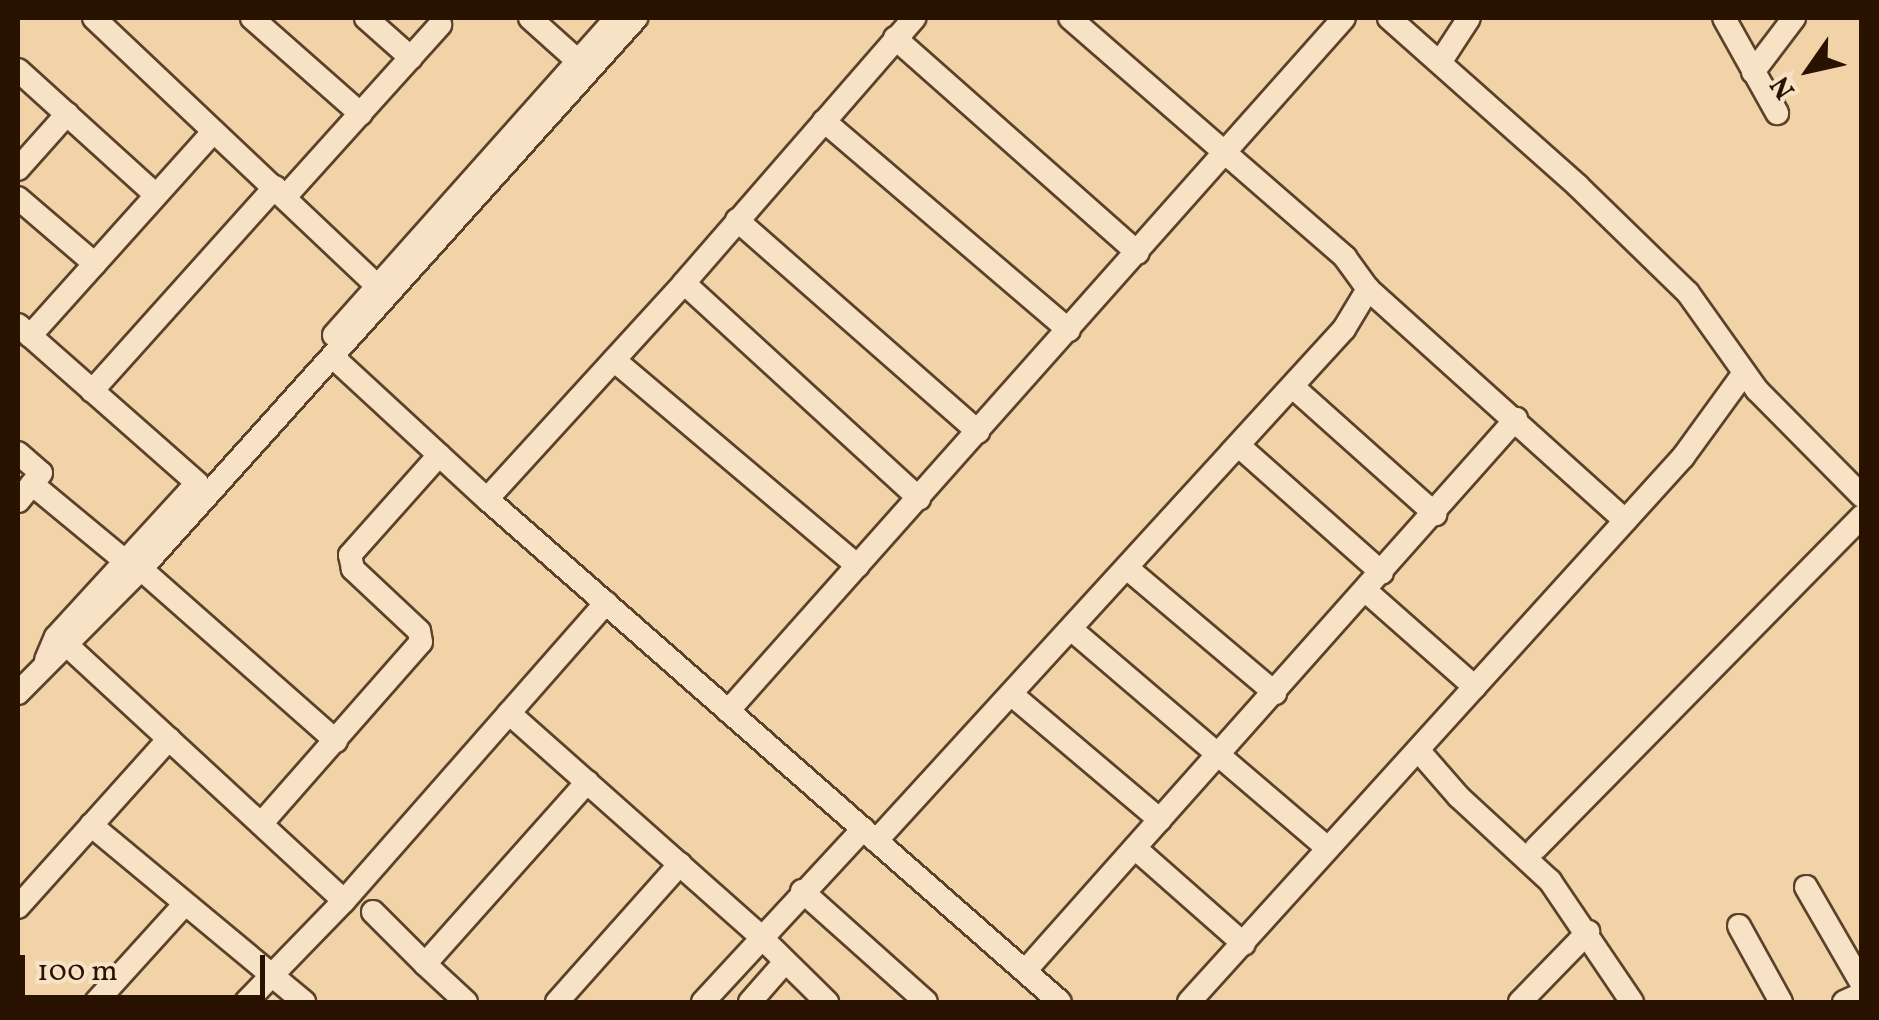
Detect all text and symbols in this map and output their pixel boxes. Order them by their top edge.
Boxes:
north arrow [1759,20,1859,120]
text: N [1762,68,1806,106]
scale bar [25,935,270,997]
text: 100 m [37,951,118,993]

